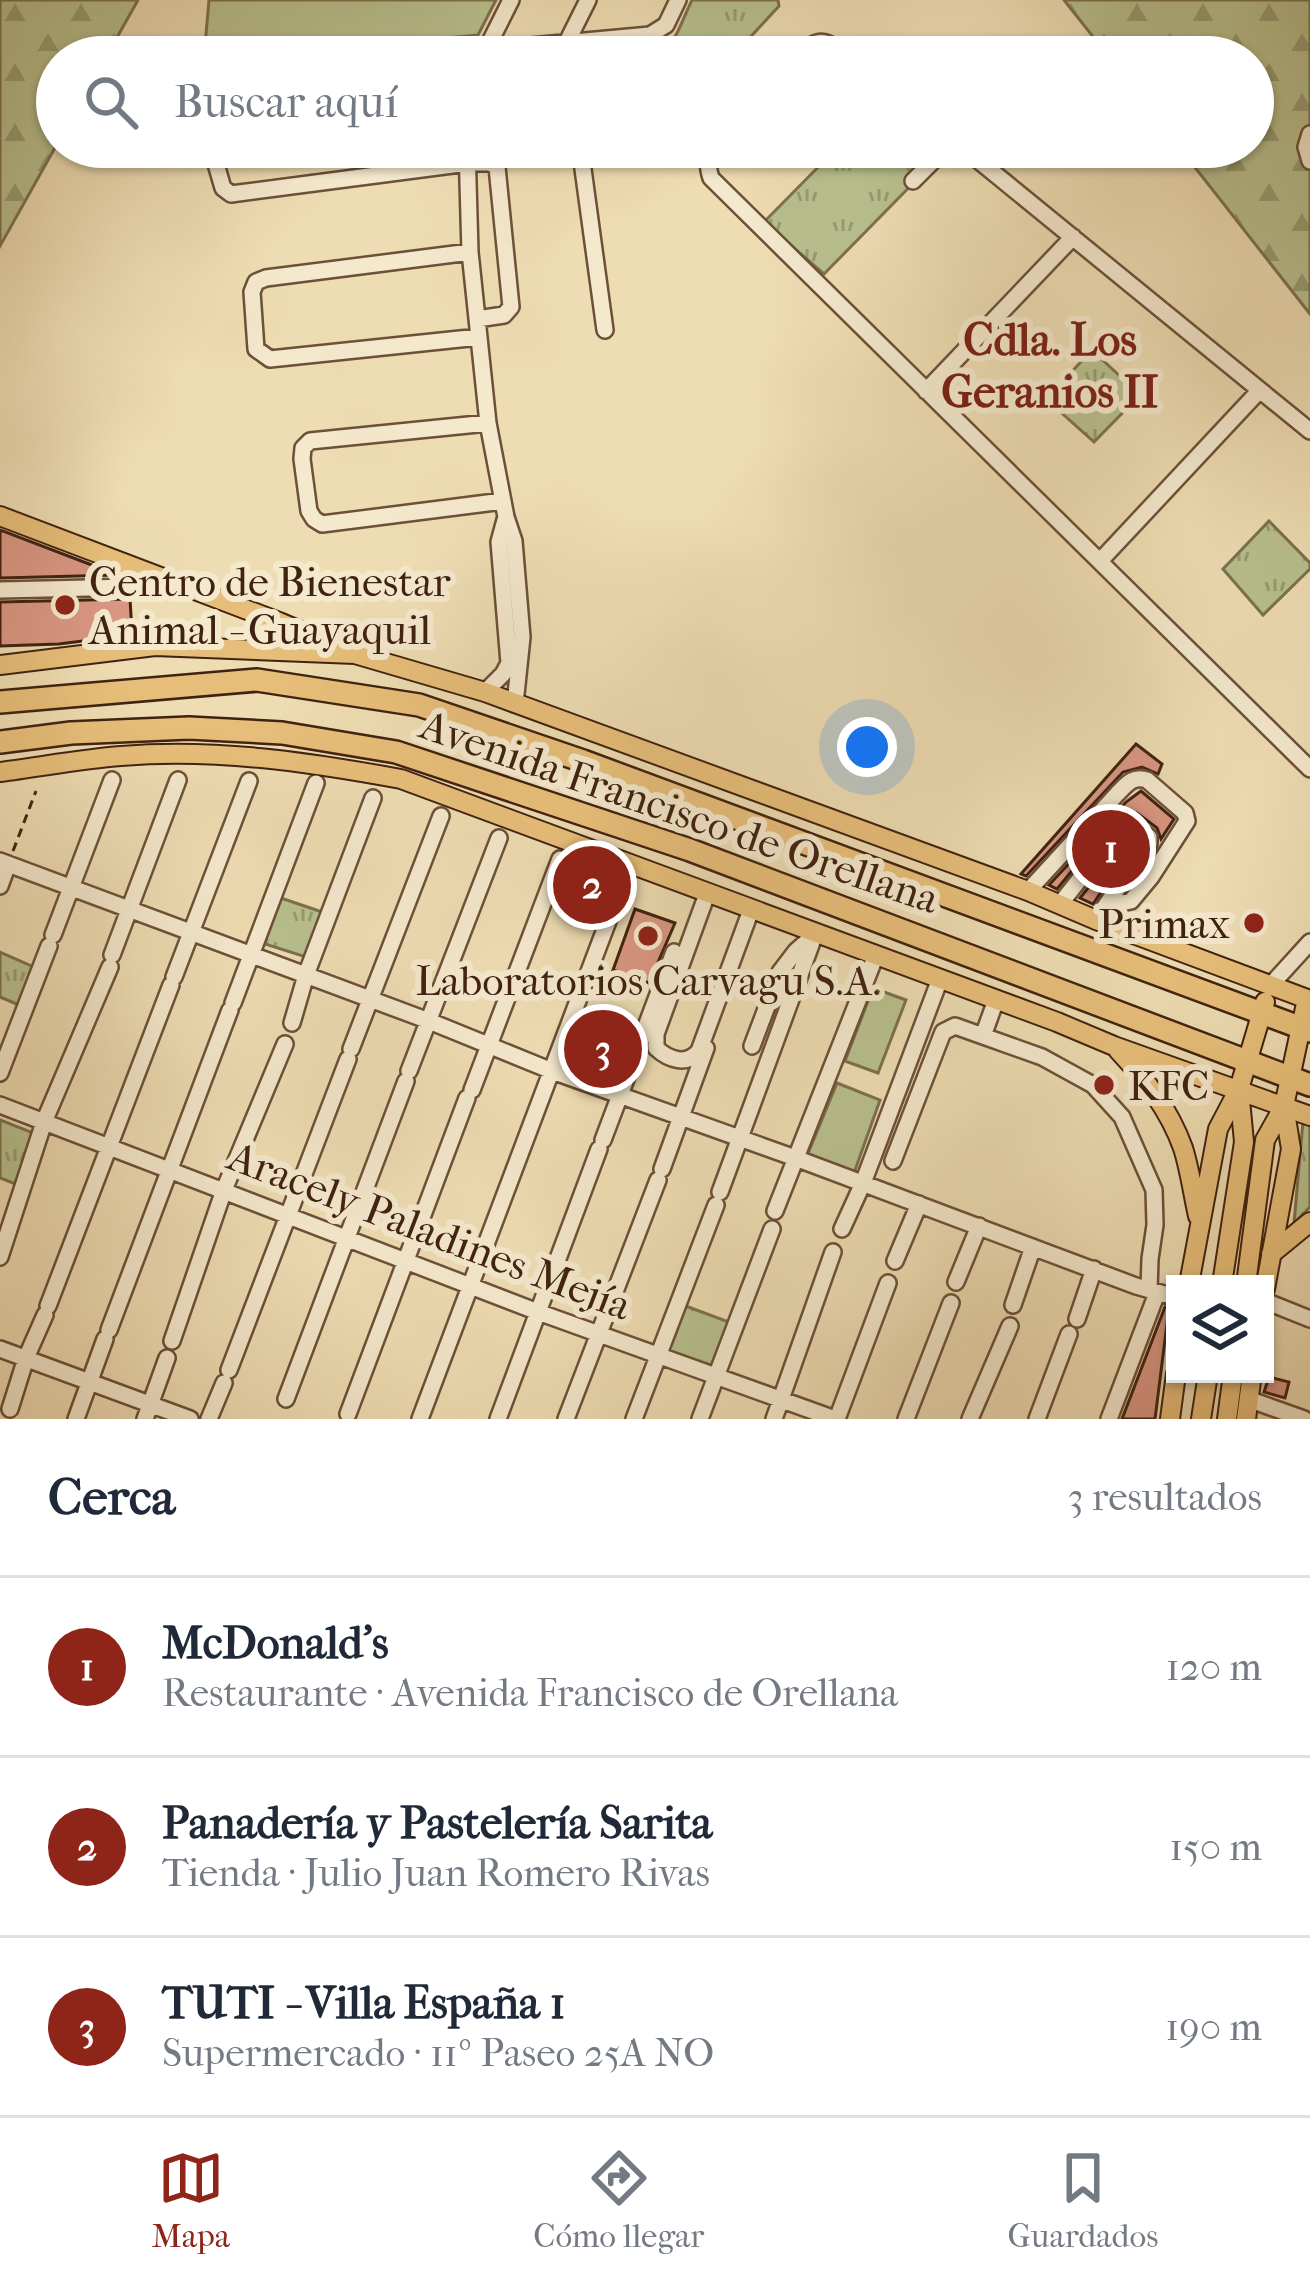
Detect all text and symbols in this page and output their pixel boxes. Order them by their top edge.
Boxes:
search box [36,36,1274,168]
icon: search [78,69,144,135]
text: Buscar aquí [174,76,398,129]
district label: Cdla. Los Geranios II [941,314,1159,419]
place label: Centro de Bienestar Animal - Guayaquil [87,558,451,655]
marker: Centro de Bienestar Animal - Guayaquil [52,592,78,618]
street label: Avenida Francisco de Orellana [412,700,946,924]
your location [837,717,897,777]
pin: 1 [1072,804,1150,894]
pin: 2 [553,840,631,930]
place label: Primax [1098,900,1230,949]
marker: Primax [1241,910,1267,936]
marker: Laboratorios Carvagu S.A. [635,923,661,949]
place label: Laboratorios Carvagu S.A. [415,957,881,1006]
pin: 3 [564,1004,642,1094]
place label: KFC [1128,1062,1209,1111]
marker: KFC [1091,1072,1117,1098]
street label: Aracely Paladines Mejía [219,1131,638,1331]
map controls [1166,1275,1274,1383]
button: layers [1166,1275,1274,1383]
text: Cerca [48,1467,175,1527]
text: 3 resultados [1068,1474,1262,1520]
text: McDonald's [162,1617,389,1670]
text: 1 [80,1644,94,1690]
text: 120 m [1166,1644,1262,1690]
text: Restaurante · Avenida Francisco de Orellana [162,1670,898,1716]
text: Panadería y Pastelería Sarita [162,1797,712,1850]
text: 2 [77,1824,97,1870]
text: 150 m [1169,1824,1262,1870]
text: Tienda · Julio Juan Romero Rivas [162,1850,710,1896]
text: TUTI - Villa España 1 [162,1977,566,2030]
text: 3 [79,2004,95,2050]
text: 190 m [1165,2004,1262,2050]
text: Supermercado · 11º Paseo 25A NO [162,2030,714,2076]
tab: Mapa [152,2145,230,2256]
tab: Cómo llegar [533,2145,704,2256]
tab: Guardados [1007,2145,1158,2256]

